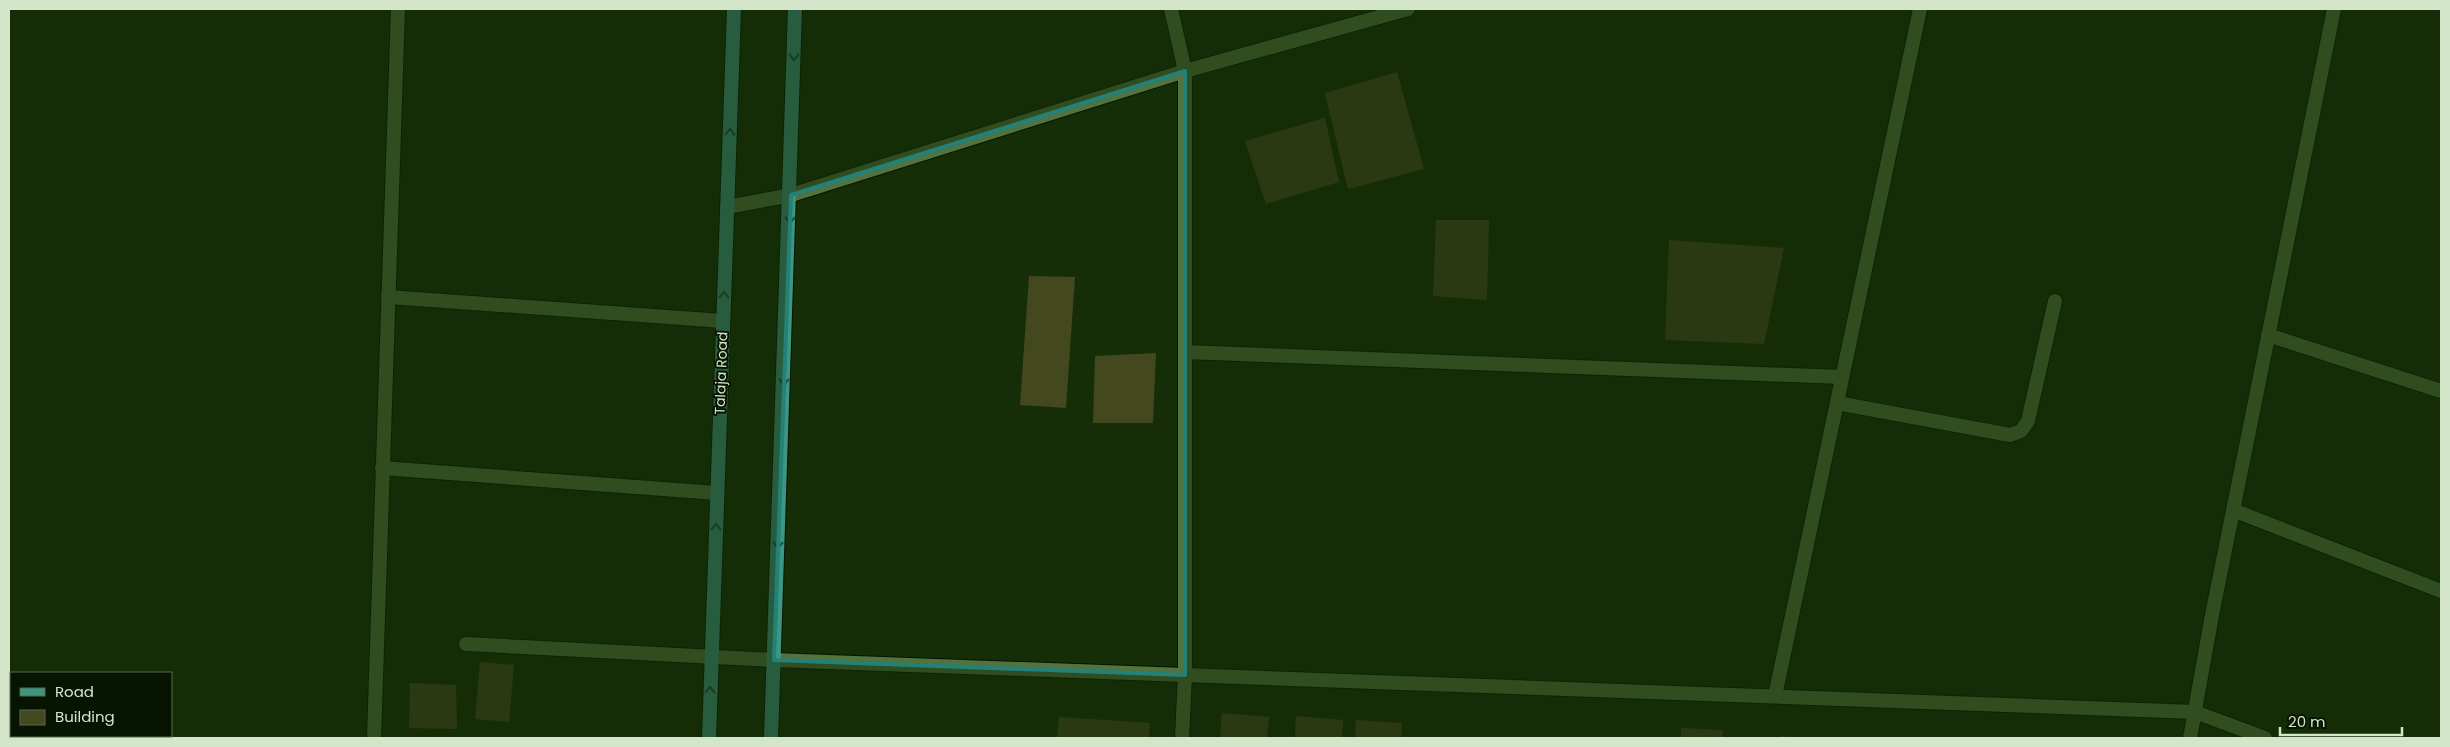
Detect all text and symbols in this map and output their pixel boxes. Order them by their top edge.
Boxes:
one-way arrow [789,54,799,62]
one-way arrow [724,128,735,136]
one-way arrow [784,216,795,224]
one-way arrow [718,290,729,298]
street label: Talaja Road [710,331,732,415]
one-way arrow [778,379,789,387]
one-way arrow [711,523,721,530]
one-way arrow [773,541,783,549]
legend [10,672,172,737]
text: Road [55,681,94,702]
one-way arrow [705,685,716,693]
scale bar [2280,704,2402,736]
text: Building [55,706,115,727]
text: 20 m [2288,711,2326,732]

